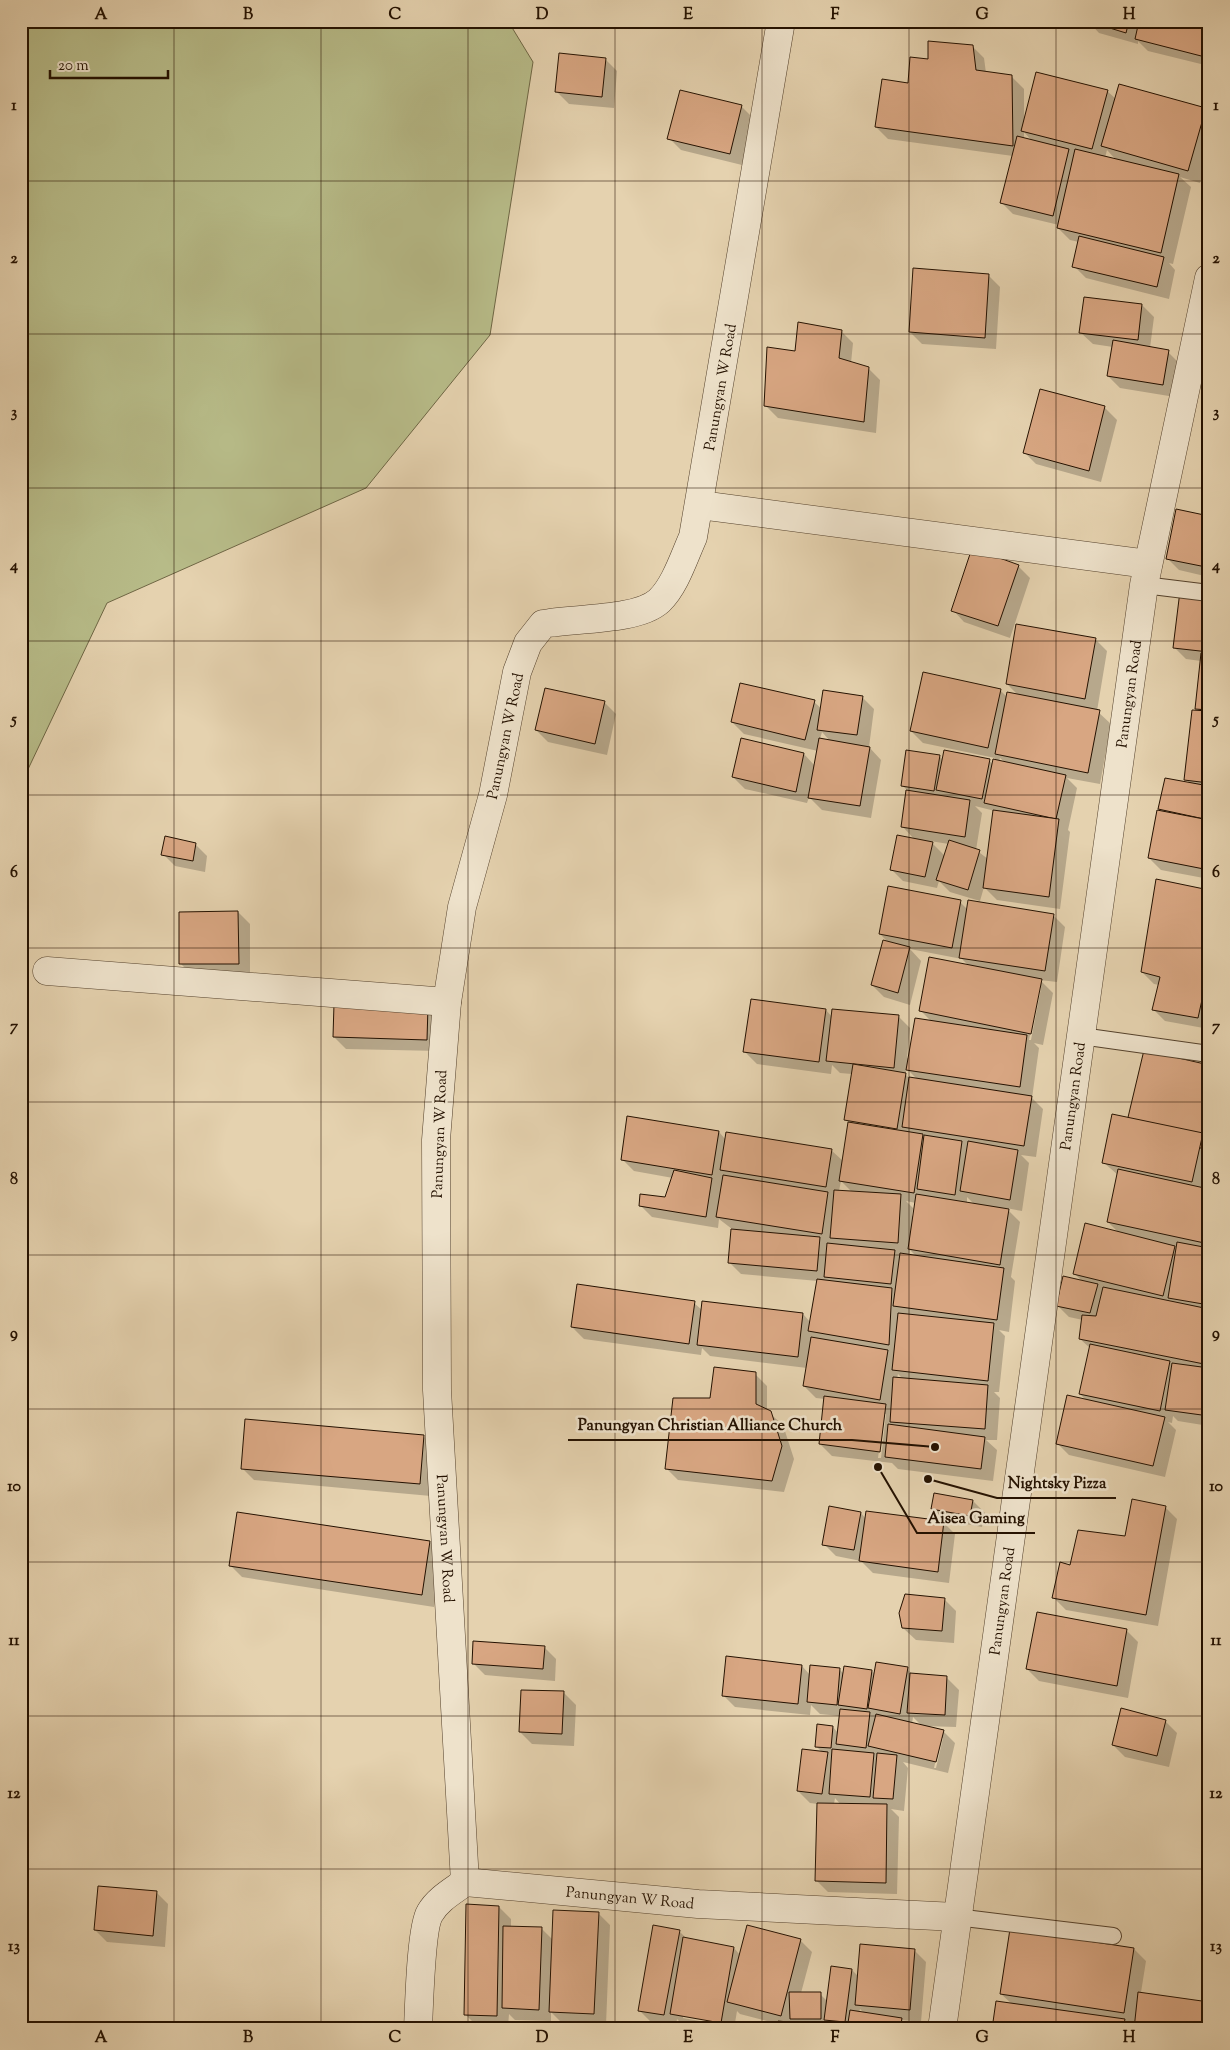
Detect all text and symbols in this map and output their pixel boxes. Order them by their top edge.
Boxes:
text: A [95,4,108,27]
text: B [243,4,253,27]
text: C [389,4,402,27]
text: D [536,4,549,27]
text: E [683,4,693,27]
text: F [831,4,840,27]
text: G [975,4,989,27]
text: H [1123,4,1136,27]
scale bar [50,48,168,80]
text: 20 m [58,56,89,77]
text: 1 [11,95,17,118]
text: 1 [1213,95,1219,118]
text: 2 [10,248,18,271]
text: 2 [1212,248,1220,271]
street label: Panungyan W Road [700,322,743,452]
text: 3 [11,402,18,425]
text: 3 [1213,402,1220,425]
text: 4 [9,555,18,578]
text: 4 [1211,555,1220,578]
street label: Panungyan Road [1112,638,1148,750]
street label: Panungyan W Road [483,671,530,801]
text: 5 [9,709,17,732]
text: 5 [1211,709,1219,732]
text: 6 [10,862,18,885]
text: 6 [1212,862,1220,885]
text: 7 [10,1016,19,1039]
text: 7 [1212,1016,1221,1039]
street label: Panungyan Road [1056,1040,1092,1152]
street label: Panungyan W Road [428,1069,453,1199]
text: 8 [10,1169,18,1192]
text: 8 [1212,1169,1220,1192]
text: 9 [10,1323,18,1346]
text: 9 [1212,1323,1220,1346]
callout: Panungyan Christian Alliance Church [568,1409,852,1440]
text: Panungyan Christian Alliance Church [578,1415,843,1438]
callout: Nightsky Pizza [997,1467,1116,1498]
text: Nightsky Pizza [1008,1473,1107,1496]
street label: Panungyan W Road [430,1474,458,1604]
text: 10 [7,1476,21,1499]
text: 10 [1209,1476,1223,1499]
callout: Aisea Gaming [917,1502,1035,1533]
text: Aisea Gaming [927,1508,1025,1531]
street label: Panungyan Road [985,1546,1021,1657]
text: 11 [9,1630,20,1653]
text: 11 [1211,1630,1222,1653]
text: 12 [8,1783,21,1806]
text: 12 [1210,1783,1223,1806]
street label: Panungyan W Road [565,1883,696,1916]
text: 13 [8,1936,20,1959]
text: 13 [1210,1936,1222,1959]
text: A [95,2027,108,2050]
text: B [243,2027,253,2050]
text: C [389,2027,402,2050]
text: D [536,2027,549,2050]
text: E [683,2027,693,2050]
text: F [831,2027,840,2050]
text: G [975,2027,989,2050]
text: H [1123,2027,1136,2050]

